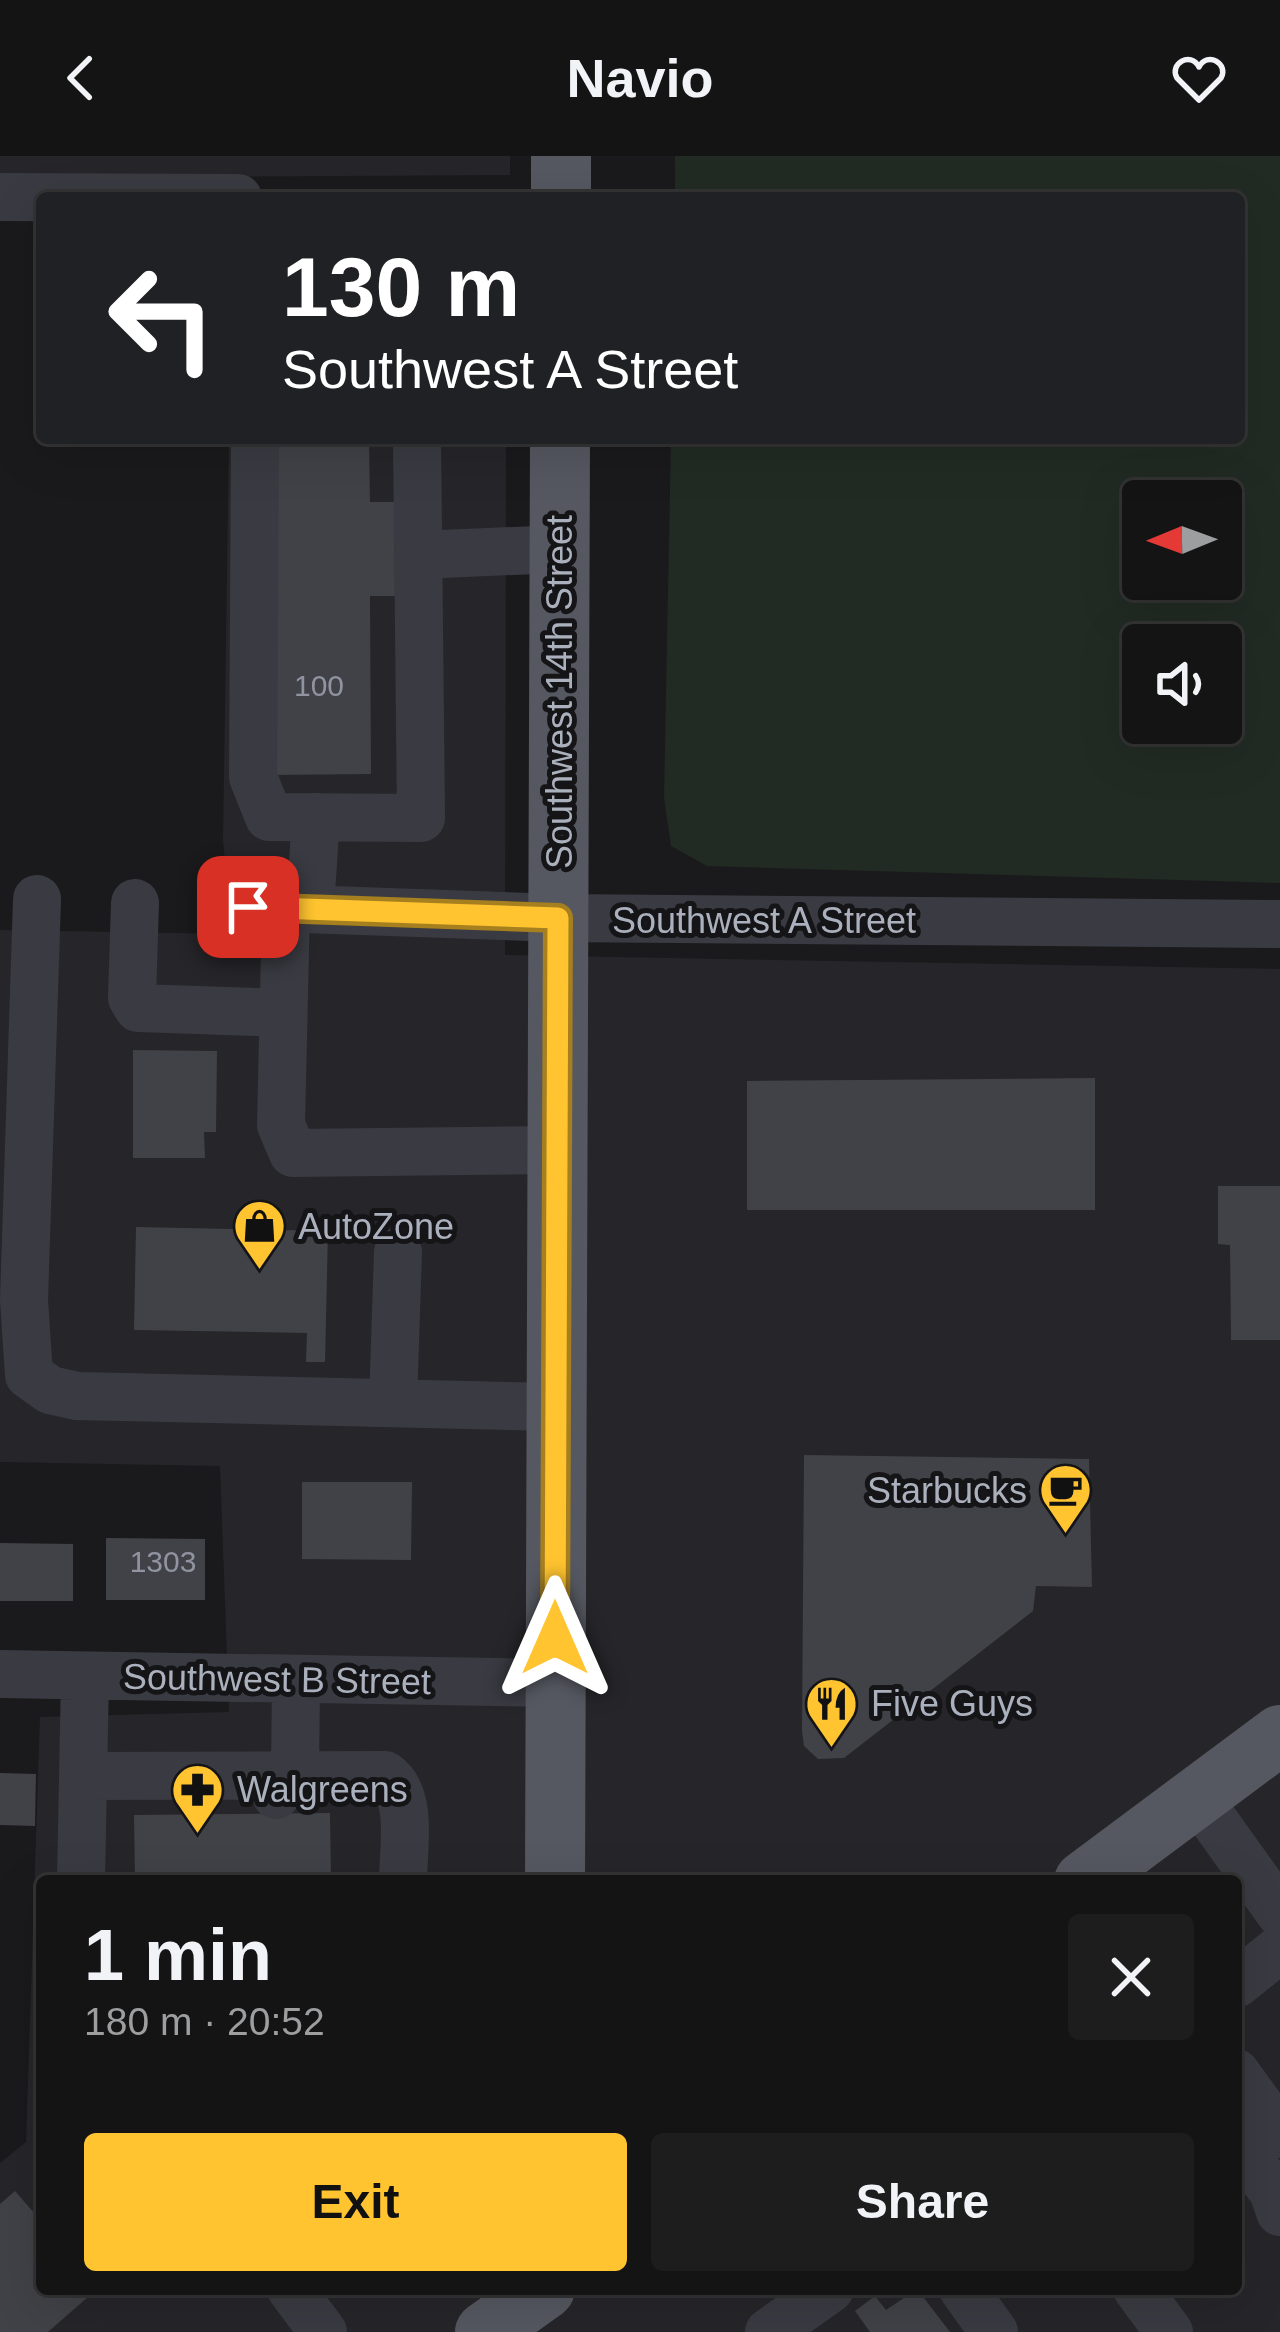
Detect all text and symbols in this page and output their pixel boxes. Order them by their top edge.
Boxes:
icon: back [48,45,114,111]
icon: heart [1166,45,1232,111]
text: Navio [566,48,714,108]
icon: left [84,240,240,396]
text: 130 m [282,240,520,334]
text: Southwest A Street [282,339,738,399]
north arrow [1122,480,1242,600]
map controls [1122,480,1242,744]
street label: Southwest 14th Street [539,515,580,869]
button: sound [1122,624,1242,744]
house number: 100 [294,669,344,702]
pin [197,856,299,958]
icon: arrive [215,874,281,940]
street label: Southwest A Street [612,900,916,941]
shop icon: AutoZone [231,1198,287,1272]
place label: AutoZone [298,1206,454,1247]
cafe icon: Starbucks [1038,1462,1094,1536]
place label: Starbucks [867,1470,1027,1511]
house number: 1303 [130,1545,196,1578]
position arrow [492,1575,618,1701]
street label: Southwest B Street [123,1656,431,1702]
restaurant icon: Five Guys [804,1675,860,1749]
place label: Five Guys [871,1683,1033,1724]
pharmacy icon: Walgreens [170,1761,226,1835]
place label: Walgreens [237,1769,408,1810]
button: close [1068,1914,1194,2040]
text: 1 min [84,1915,272,1995]
text: 180 m · 20:52 [84,2000,325,2043]
button: Exit [84,2133,627,2271]
button: Share [651,2133,1194,2271]

